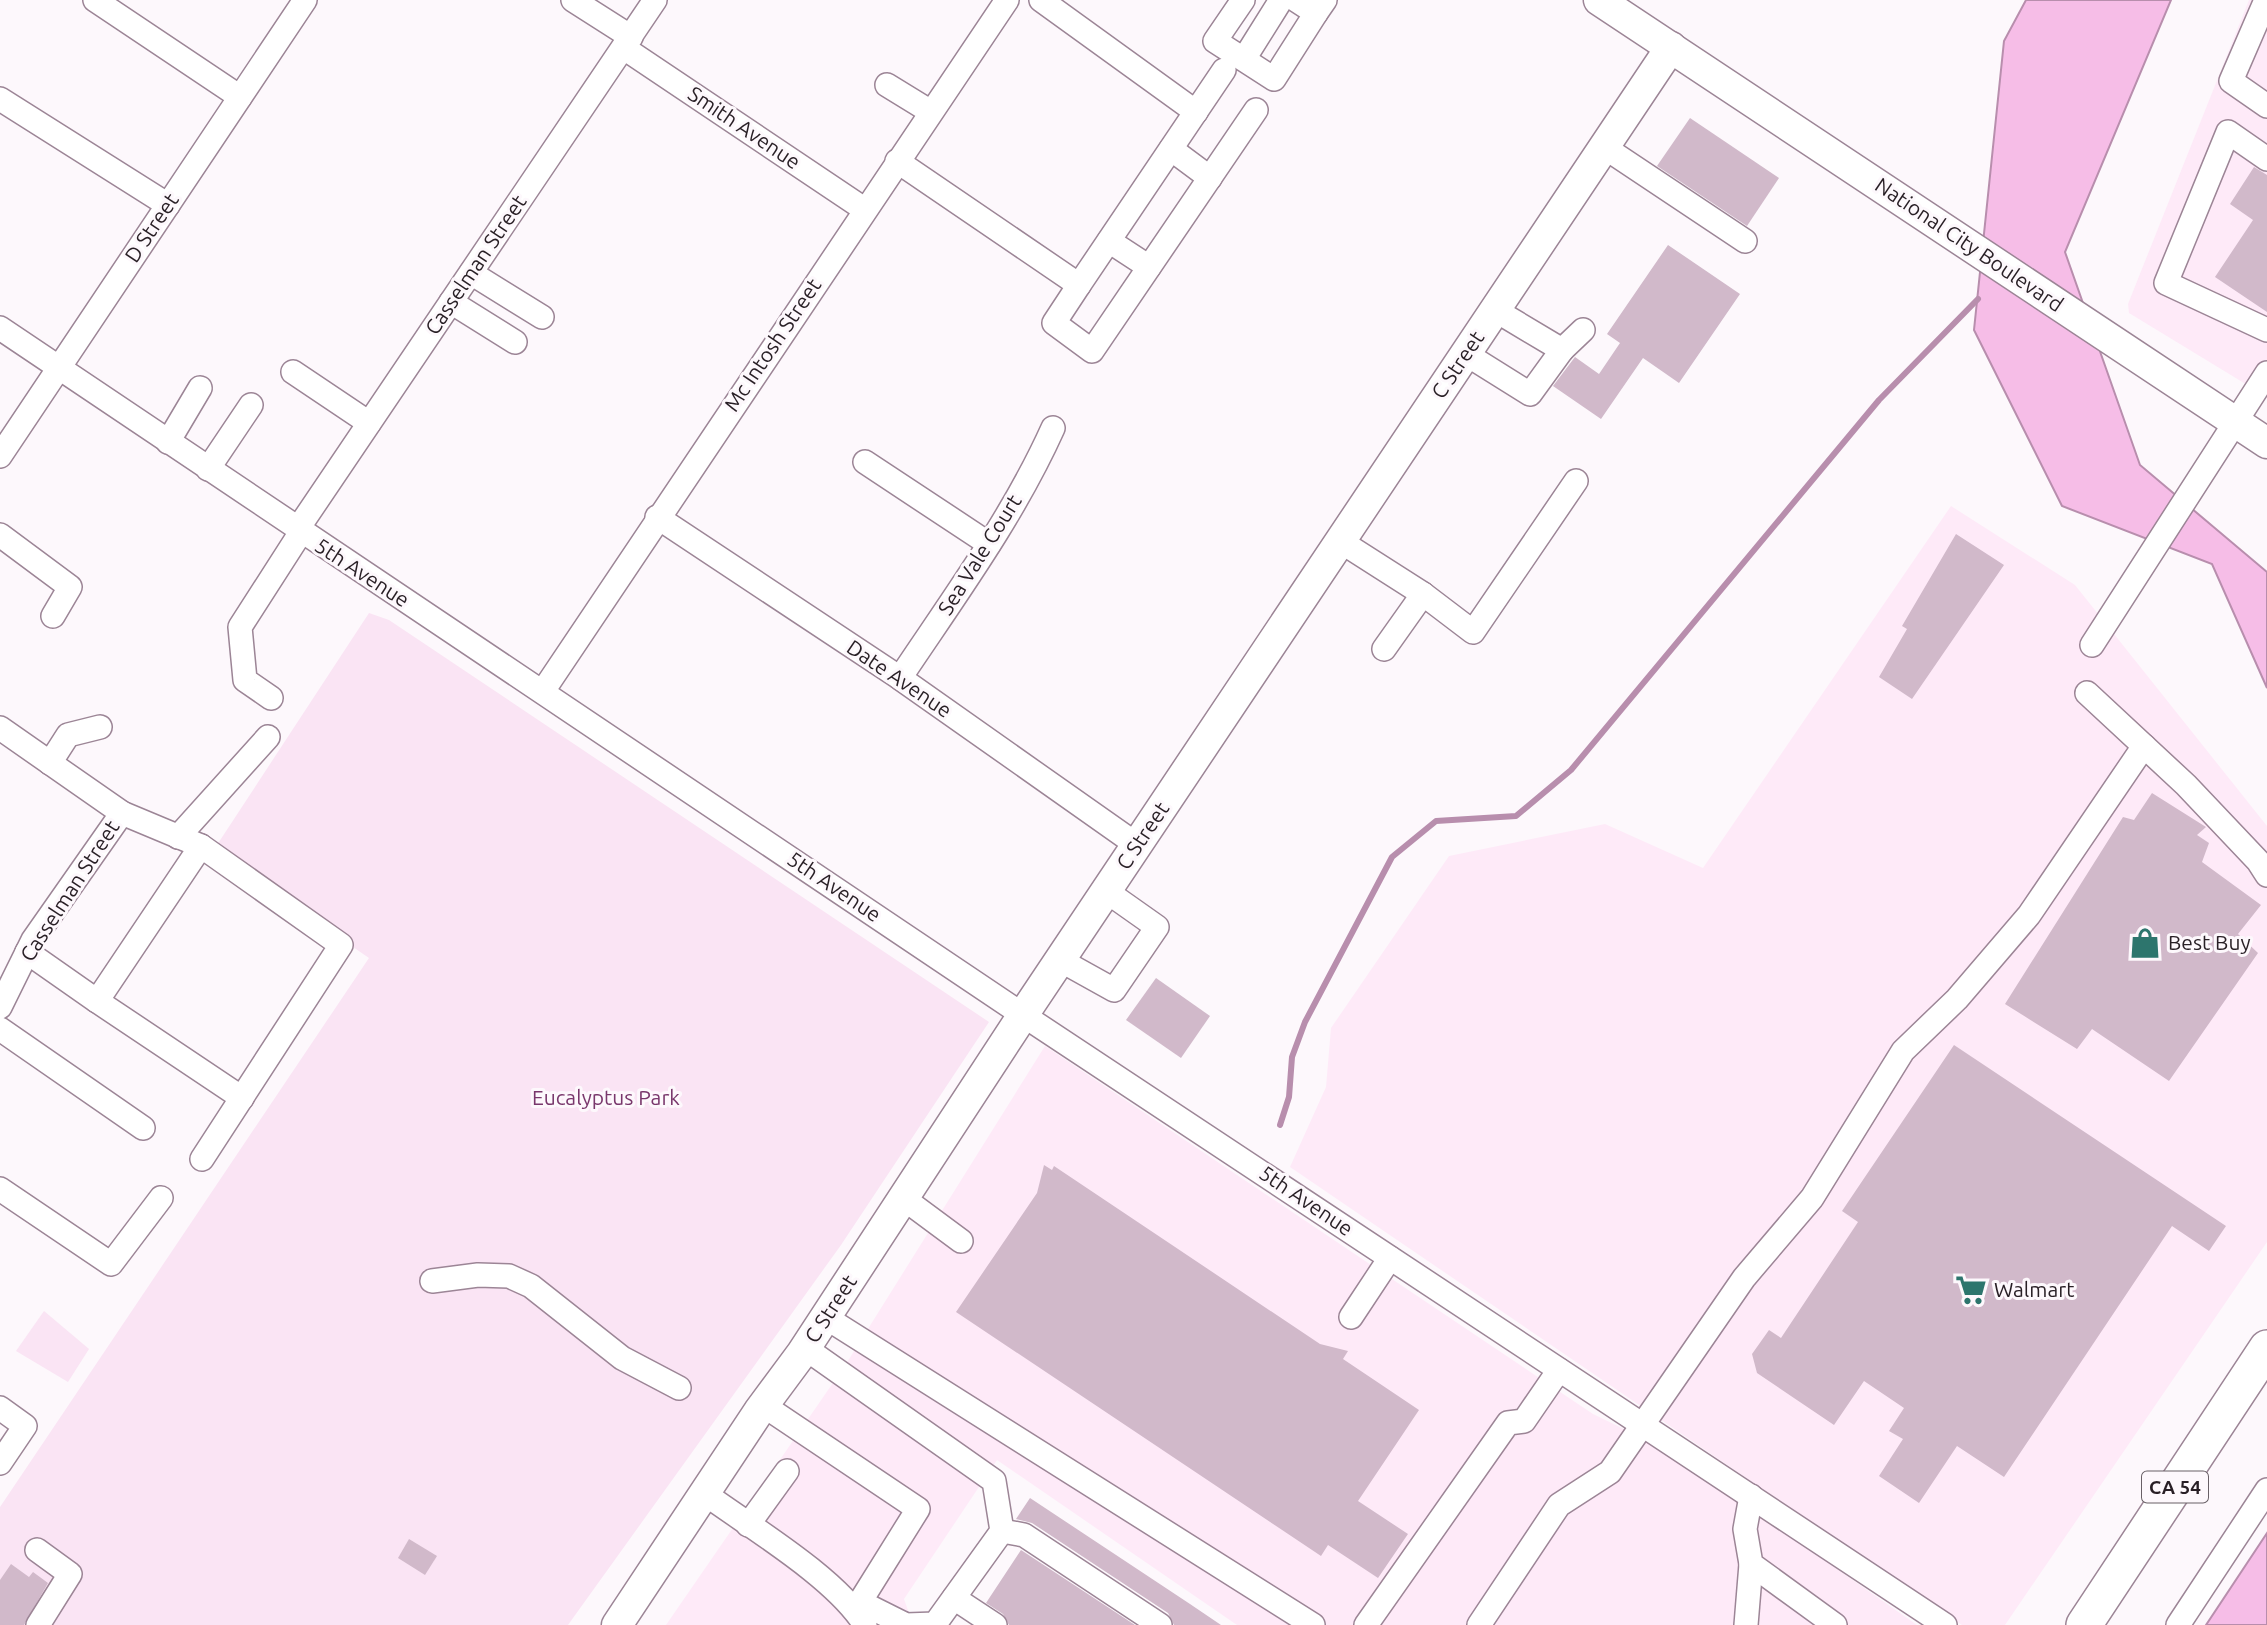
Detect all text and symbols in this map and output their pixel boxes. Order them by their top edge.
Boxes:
street label: Smith Avenue [684,81,805,173]
street label: National City Boulevard [1871,172,2068,316]
street label: D Street [119,188,183,267]
street label: Casselman Street [420,190,531,339]
street label: Mc Intosh Street [719,273,826,415]
street label: C Street [1426,326,1488,403]
street label: Sea Vale Court [933,490,1026,619]
street label: 5th Avenue [311,533,414,612]
street label: Date Avenue [843,634,956,722]
street label: C Street [1111,797,1173,874]
street label: Casselman Street [15,815,124,965]
street label: 5th Avenue [783,846,886,926]
shop icon: Best Buy [2128,926,2162,960]
place label: Best Buy [2168,930,2251,954]
park label: Eucalyptus Park [532,1085,680,1109]
street label: 5th Avenue [1255,1160,1358,1240]
street label: C Street [799,1270,861,1347]
supermarket icon: Walmart [1954,1273,1988,1307]
place label: Walmart [1994,1277,2074,1301]
road number: CA 54 [2142,1471,2208,1502]

